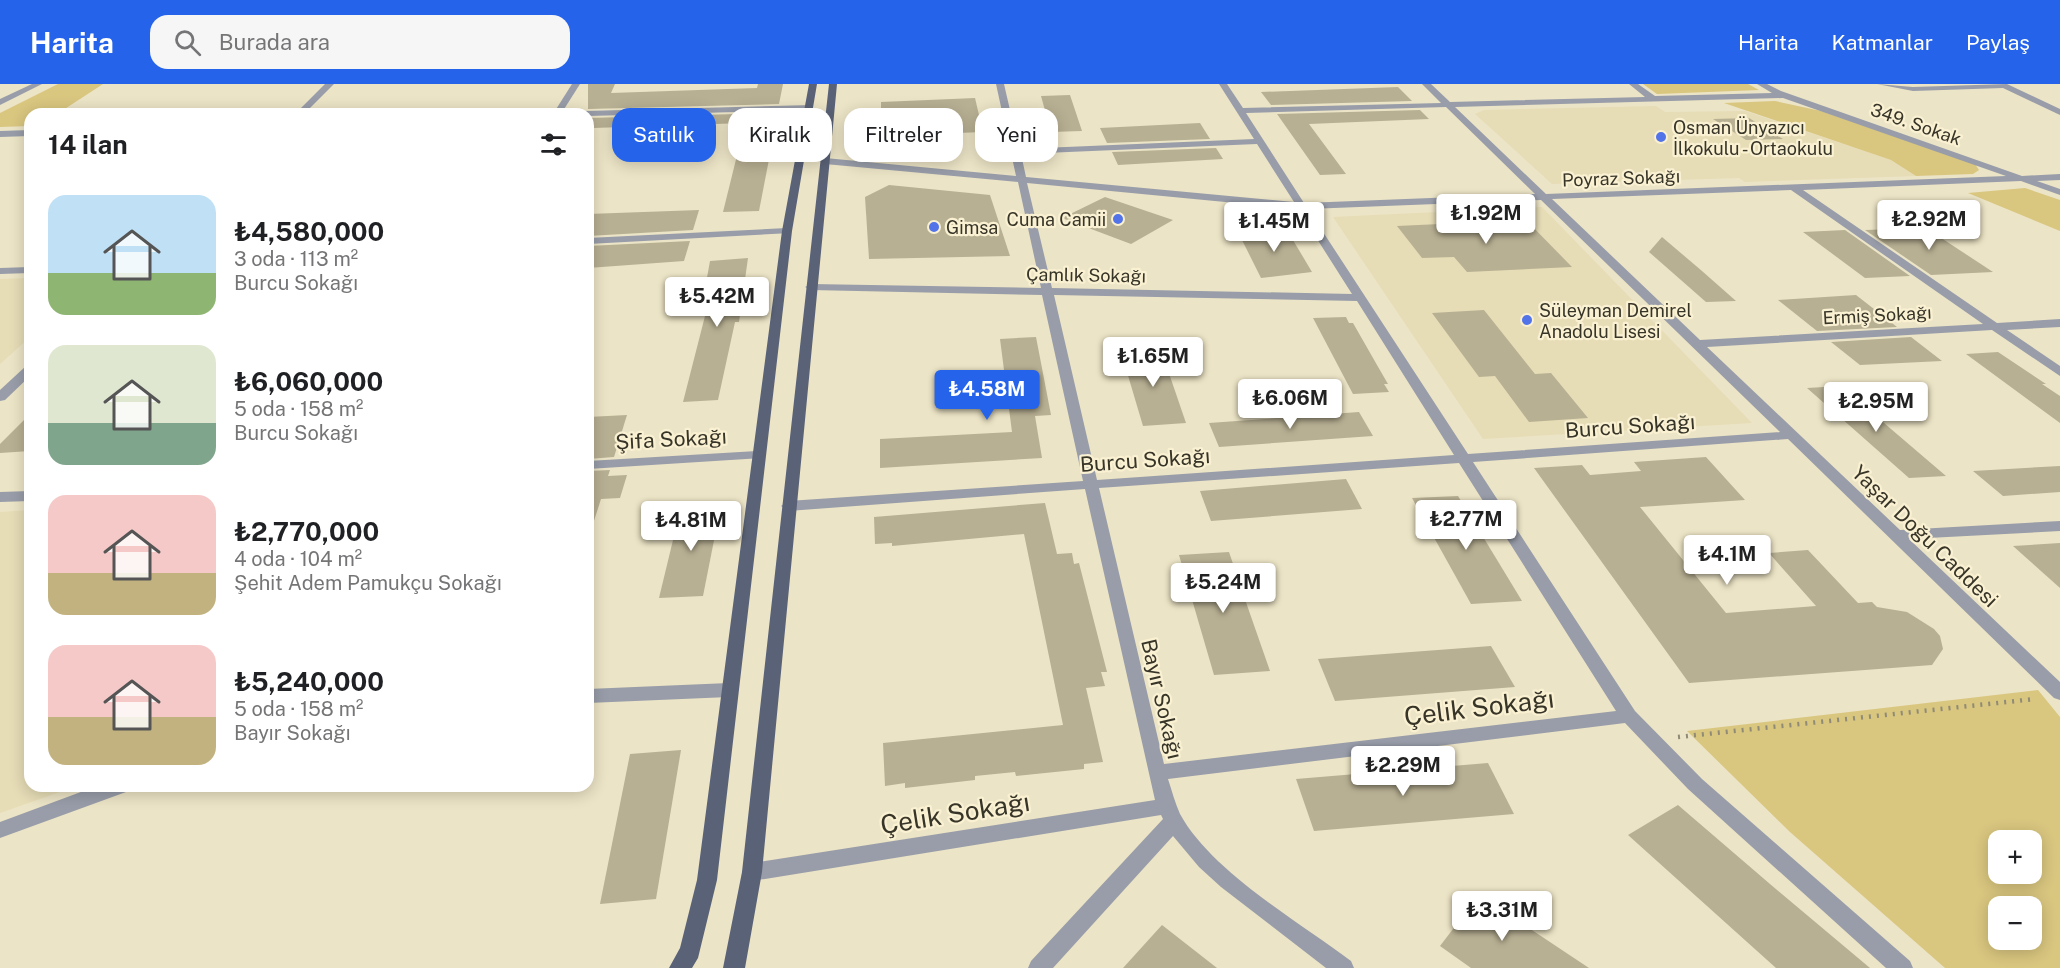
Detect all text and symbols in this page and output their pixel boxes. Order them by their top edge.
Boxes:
search box [150,15,570,69]
text: Harita [30,26,114,59]
icon: search [171,26,204,59]
text: Burada ara [219,29,330,55]
text: Harita [1738,30,1799,55]
text: Katmanlar [1832,30,1933,55]
text: Paylaş [1966,30,2030,55]
street label: 349. Sokak [1868,99,1964,149]
chip: Satılık [612,108,716,162]
chip: Kiralık [728,108,832,162]
chip: Filtreler [844,108,963,162]
chip: Yeni [975,108,1058,162]
place label: Osman Ünyazıcı İlkokulu - Ortaokulu [1673,116,1833,159]
icon: filters [537,128,570,161]
text: 14 ilan [48,129,128,160]
marker: Osman Ünyazıcı İlkokulu - Ortaokulu [1654,130,1668,144]
street label: Poyraz Sokağı [1562,165,1680,191]
pin: ₺1.92M [1437,194,1535,245]
pin: ₺2.92M [1880,200,1978,251]
text: ₺1.92M [1450,201,1522,225]
pin: ₺1.45M [1225,202,1323,253]
text: ₺2.92M [1891,207,1967,231]
place label: Cuma Camii [1007,209,1106,230]
text: ₺1.45M [1238,209,1310,233]
marker: Cuma Camii [1111,212,1125,226]
text: ₺4,580,000 [234,216,384,247]
place label: Gimsa [946,217,998,238]
icon: home [96,219,168,291]
marker: Gimsa [927,220,941,234]
text: 3 oda · 113 m² [234,247,358,271]
street label: Çamlık Sokağı [1026,263,1146,287]
text: Burcu Sokağı [234,271,358,295]
pin: ₺5.42M [668,277,766,328]
text: ₺5.42M [679,284,755,308]
place label: Süleyman Demirel Anadolu Lisesi [1539,300,1692,342]
street label: Ermiş Sokağı [1822,302,1932,328]
marker: Süleyman Demirel Anadolu Lisesi [1520,313,1534,327]
pin: ₺1.65M [1104,337,1202,388]
text: ₺1.65M [1117,344,1189,368]
text: ₺6,060,000 [234,366,383,397]
icon: home [96,369,168,441]
pin: ₺4.58M [938,370,1036,421]
text: ₺4.58M [949,377,1025,401]
pin: ₺6.06M [1241,379,1339,430]
pin: ₺2.95M [1827,382,1925,433]
text: ₺6.06M [1252,386,1328,410]
text: ₺2.95M [1838,389,1914,413]
text: 5 oda · 158 m² [234,397,363,421]
street label: Burcu Sokağı [1564,409,1696,443]
text: Burcu Sokağı [234,421,358,445]
street label: Şifa Sokağı [615,424,727,454]
street label: Burcu Sokağı [1079,443,1211,477]
street label: Yaşar Doğu Caddesi [1847,460,2003,612]
pin: ₺2.77M [1417,500,1515,551]
pin: ₺4.81M [642,501,740,552]
text: ₺2.77M [1429,507,1503,531]
text: ₺4.81M [655,508,727,532]
text: ₺2,770,000 [234,516,379,547]
icon: home [96,519,168,591]
pin: ₺4.1M [1685,535,1769,586]
text: ₺4.1M [1698,542,1756,566]
text: 4 oda · 104 m² [234,547,362,571]
pin: ₺5.24M [1174,563,1272,614]
text: ₺5.24M [1185,570,1261,594]
text: Şehit Adem Pamukçu Sokağı [234,571,502,595]
street label: Bayır Sokağı [1136,637,1188,761]
text: ₺5,240,000 [234,666,384,697]
icon: home [96,669,168,741]
street label: Çelik Sokağı [1402,682,1556,732]
text: 5 oda · 158 m² [234,697,363,721]
text: Bayır Sokağı [234,721,351,745]
pin: ₺2.29M [1354,746,1452,797]
text: ₺2.29M [1365,753,1441,777]
street label: Çelik Sokağı [878,786,1032,840]
map controls [1988,830,2042,950]
button: + [1988,830,2042,884]
pin: ₺3.31M [1453,891,1551,942]
button: − [1988,896,2042,950]
text: ₺3.31M [1466,898,1538,922]

